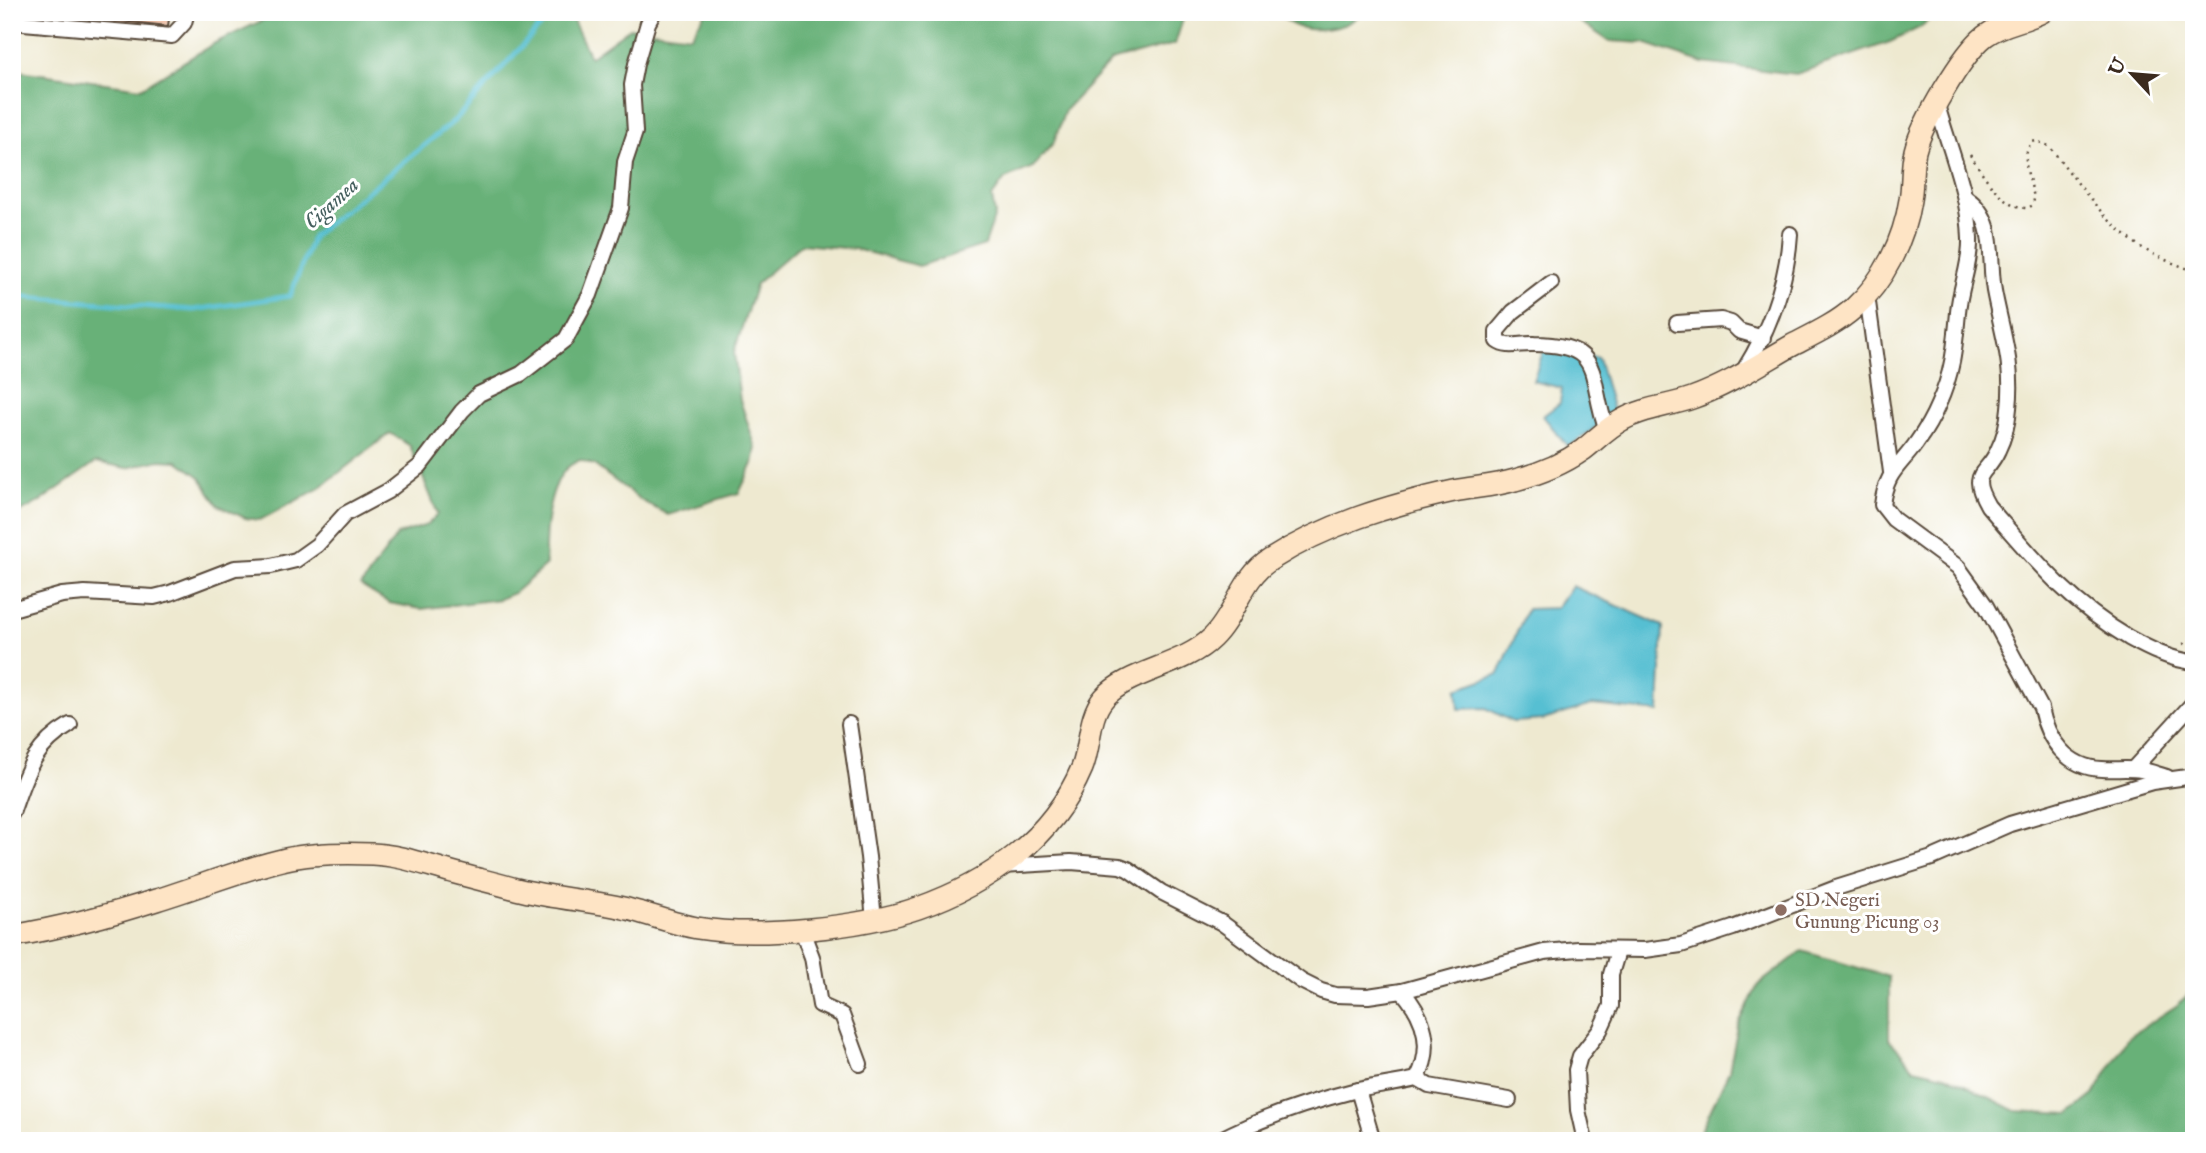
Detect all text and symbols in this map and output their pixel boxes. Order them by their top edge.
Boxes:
north arrow [2098,38,2168,108]
text: U [2104,54,2133,81]
water label: Cigamea [299,173,365,236]
place label: SD Negeri Gunung Picung 03 [1795,889,1939,935]
marker: SD Negeri Gunung Picung 03 [1773,902,1789,918]

